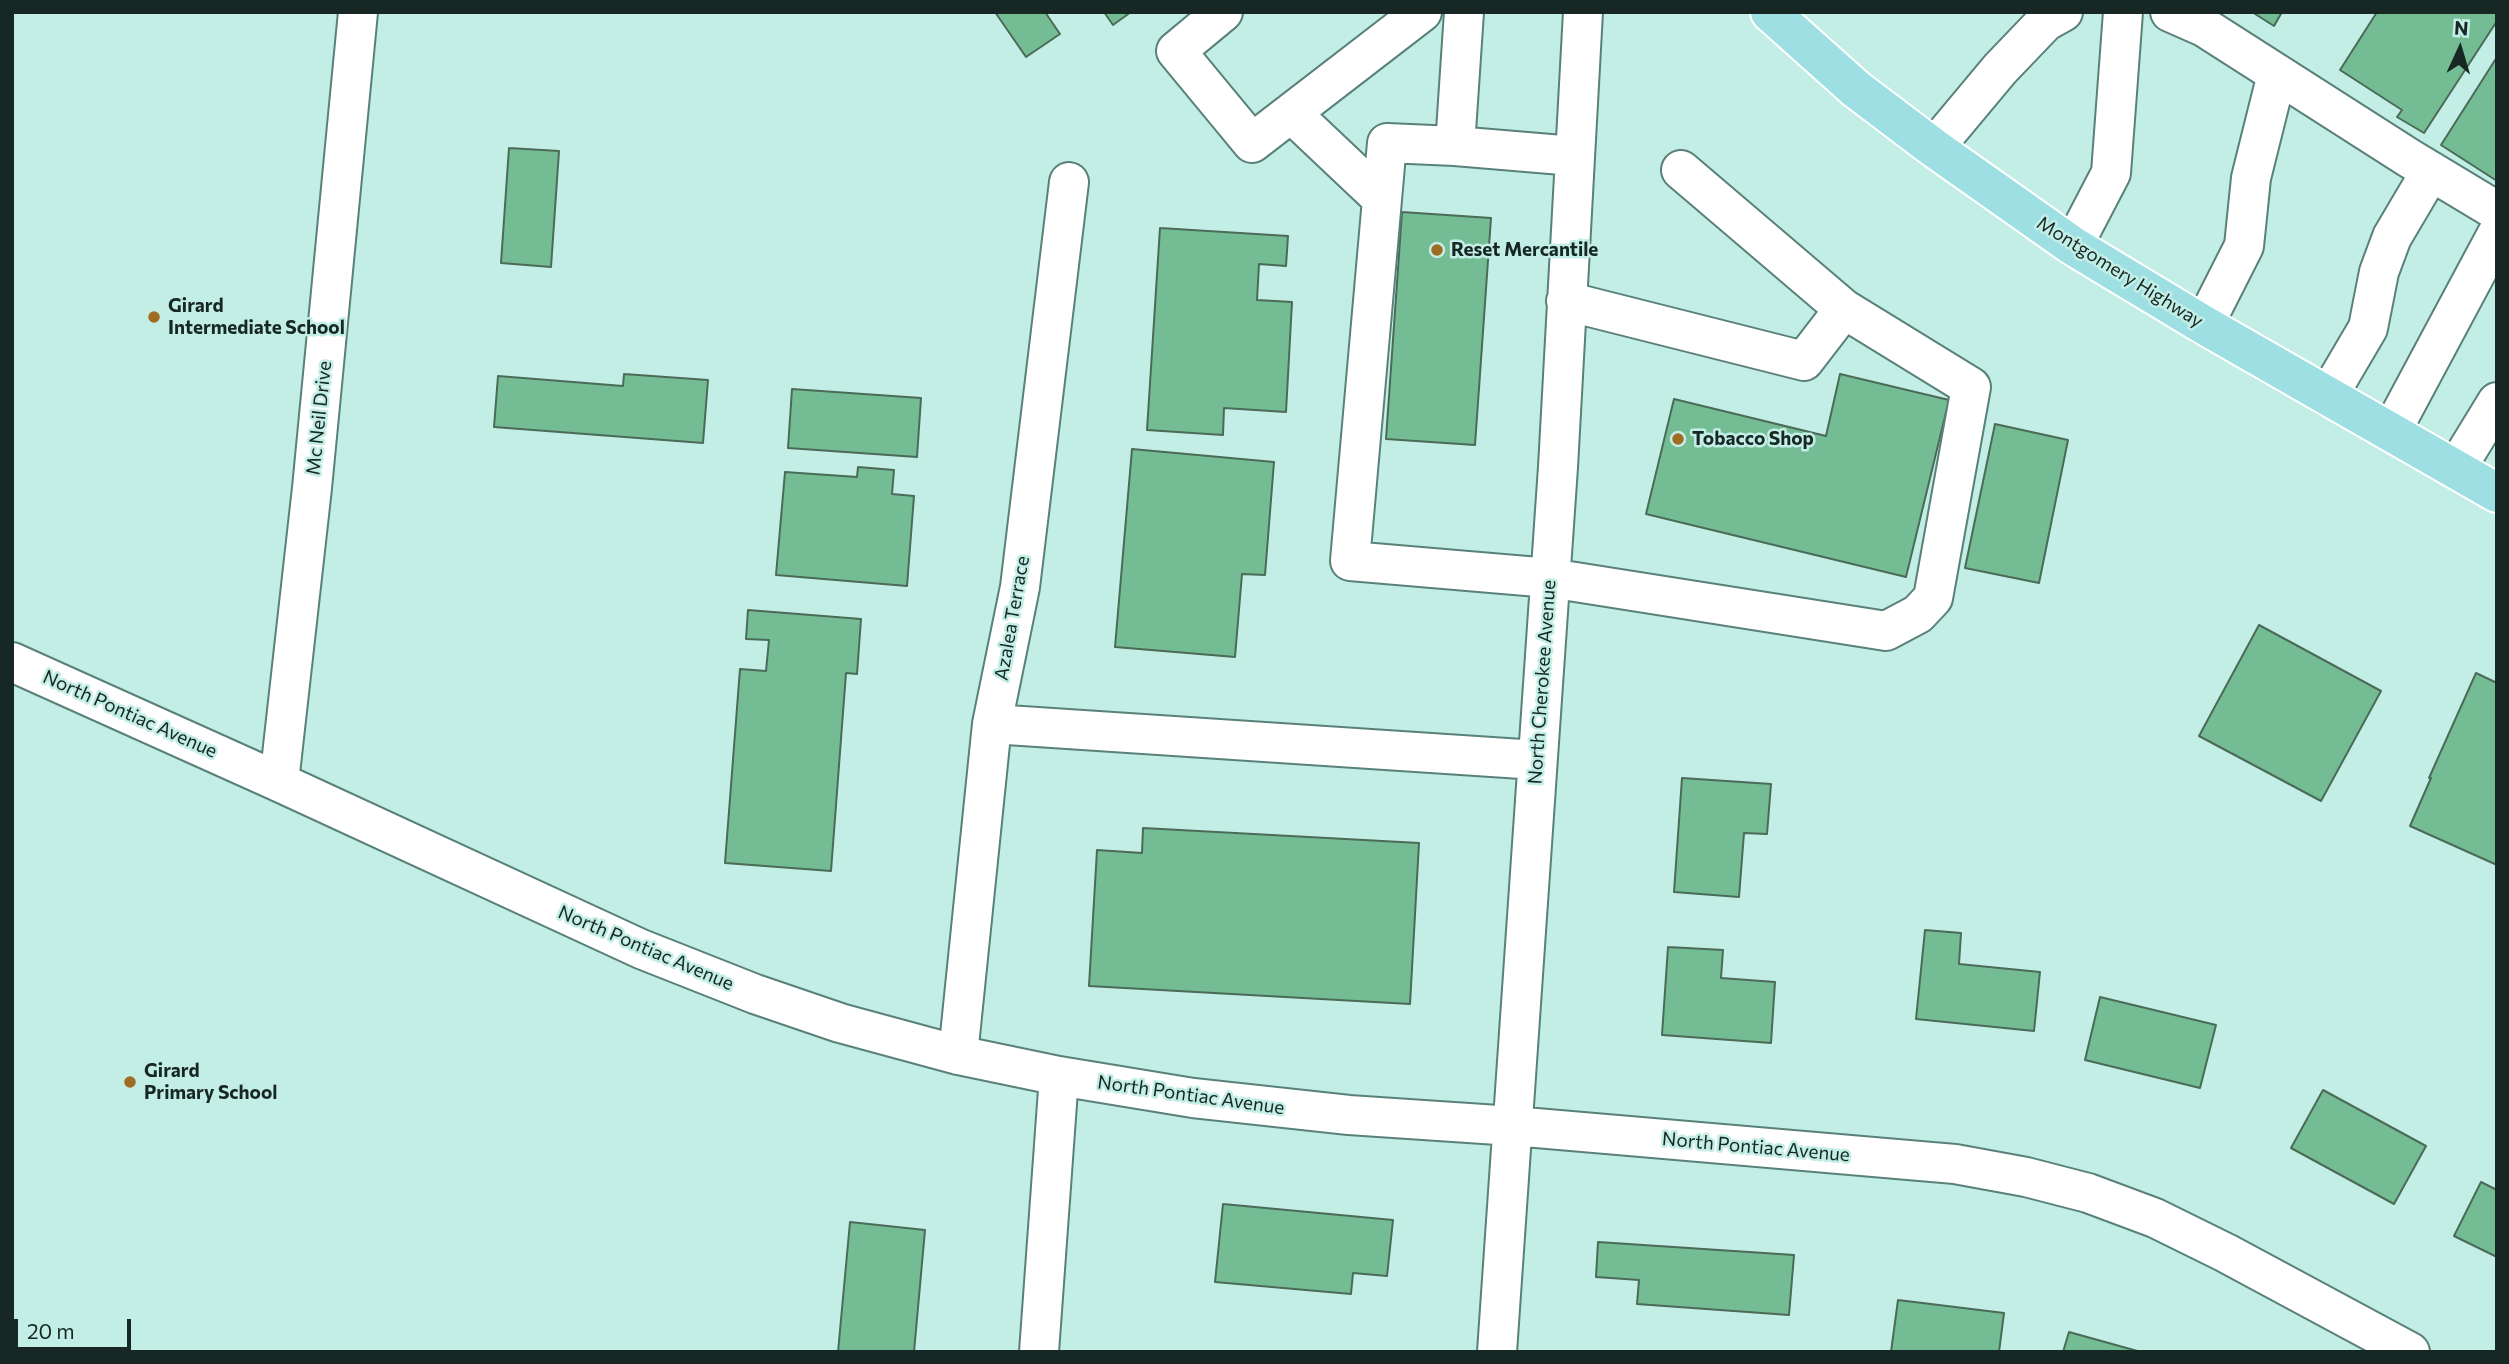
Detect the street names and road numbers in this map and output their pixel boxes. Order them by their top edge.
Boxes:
street label: Montgomery Highway [2033,211,2207,333]
street label: Mc Neil Drive [302,360,336,476]
street label: Azalea Terrace [990,554,1034,682]
street label: North Cherokee Avenue [1523,579,1561,785]
street label: North Pontiac Avenue [39,665,221,763]
street label: North Pontiac Avenue [555,901,737,995]
street label: North Pontiac Avenue [1096,1071,1286,1119]
street label: North Pontiac Avenue [1661,1127,1851,1167]

